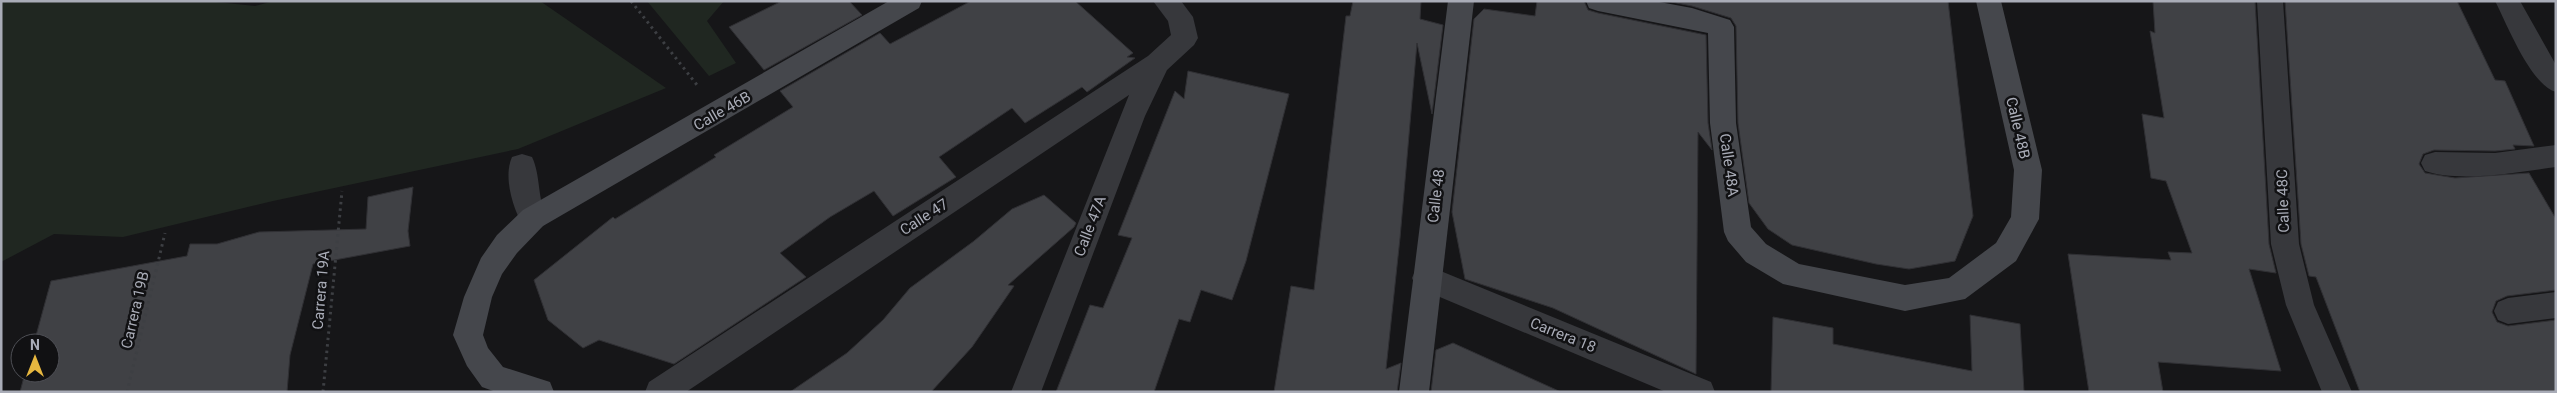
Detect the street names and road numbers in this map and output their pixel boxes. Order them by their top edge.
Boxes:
street label: Calle 46B [690,87,754,135]
street label: Calle 48B [2002,95,2034,161]
street label: Calle 48A [1716,132,1742,198]
street label: Calle 48 [1424,168,1448,224]
street label: Calle 48C [2273,169,2293,233]
street label: Calle 47A [1070,193,1110,259]
street label: Calle 47 [897,195,951,239]
street label: Carrera 19A [309,250,333,330]
street label: Carrera 19B [117,270,153,350]
street label: Carrera 18 [1527,314,1599,356]

